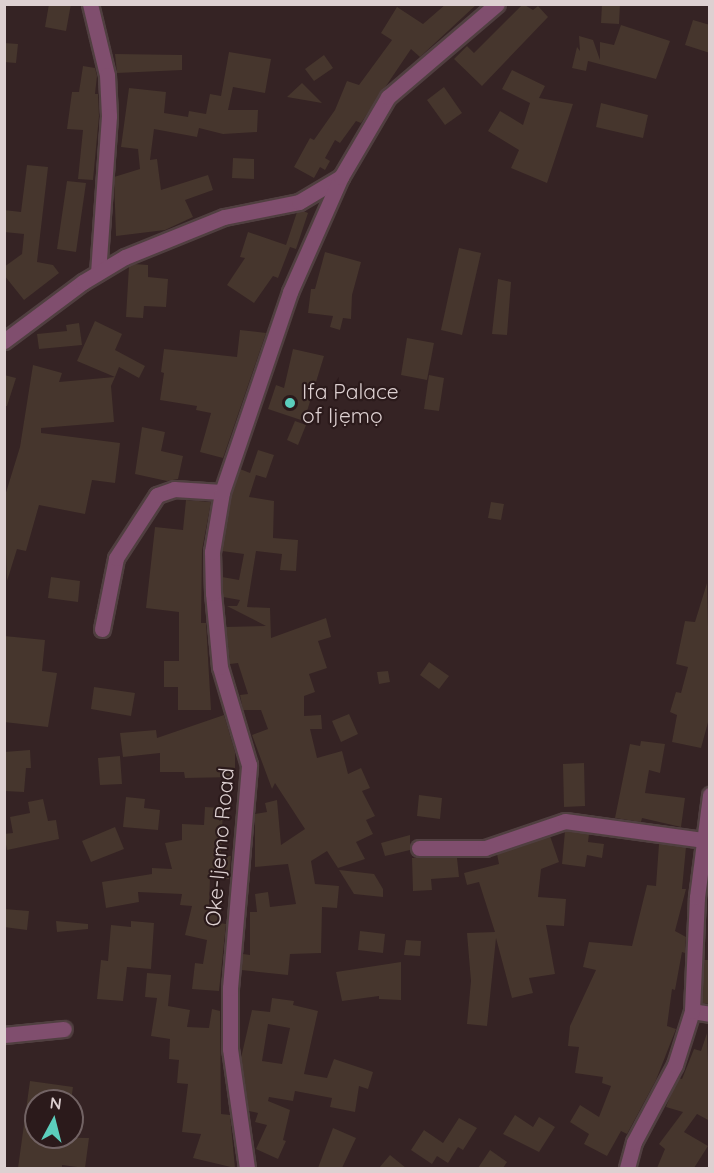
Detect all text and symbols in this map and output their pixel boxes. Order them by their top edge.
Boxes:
place label: Ifa Palace of Ijẹmọ [302,378,399,428]
marker: Ifa Palace of Ijẹmọ [283,396,297,410]
street label: Oke-Ijemo Road [200,767,238,927]
north arrow [24,1089,84,1149]
text: N [49,1092,63,1114]

